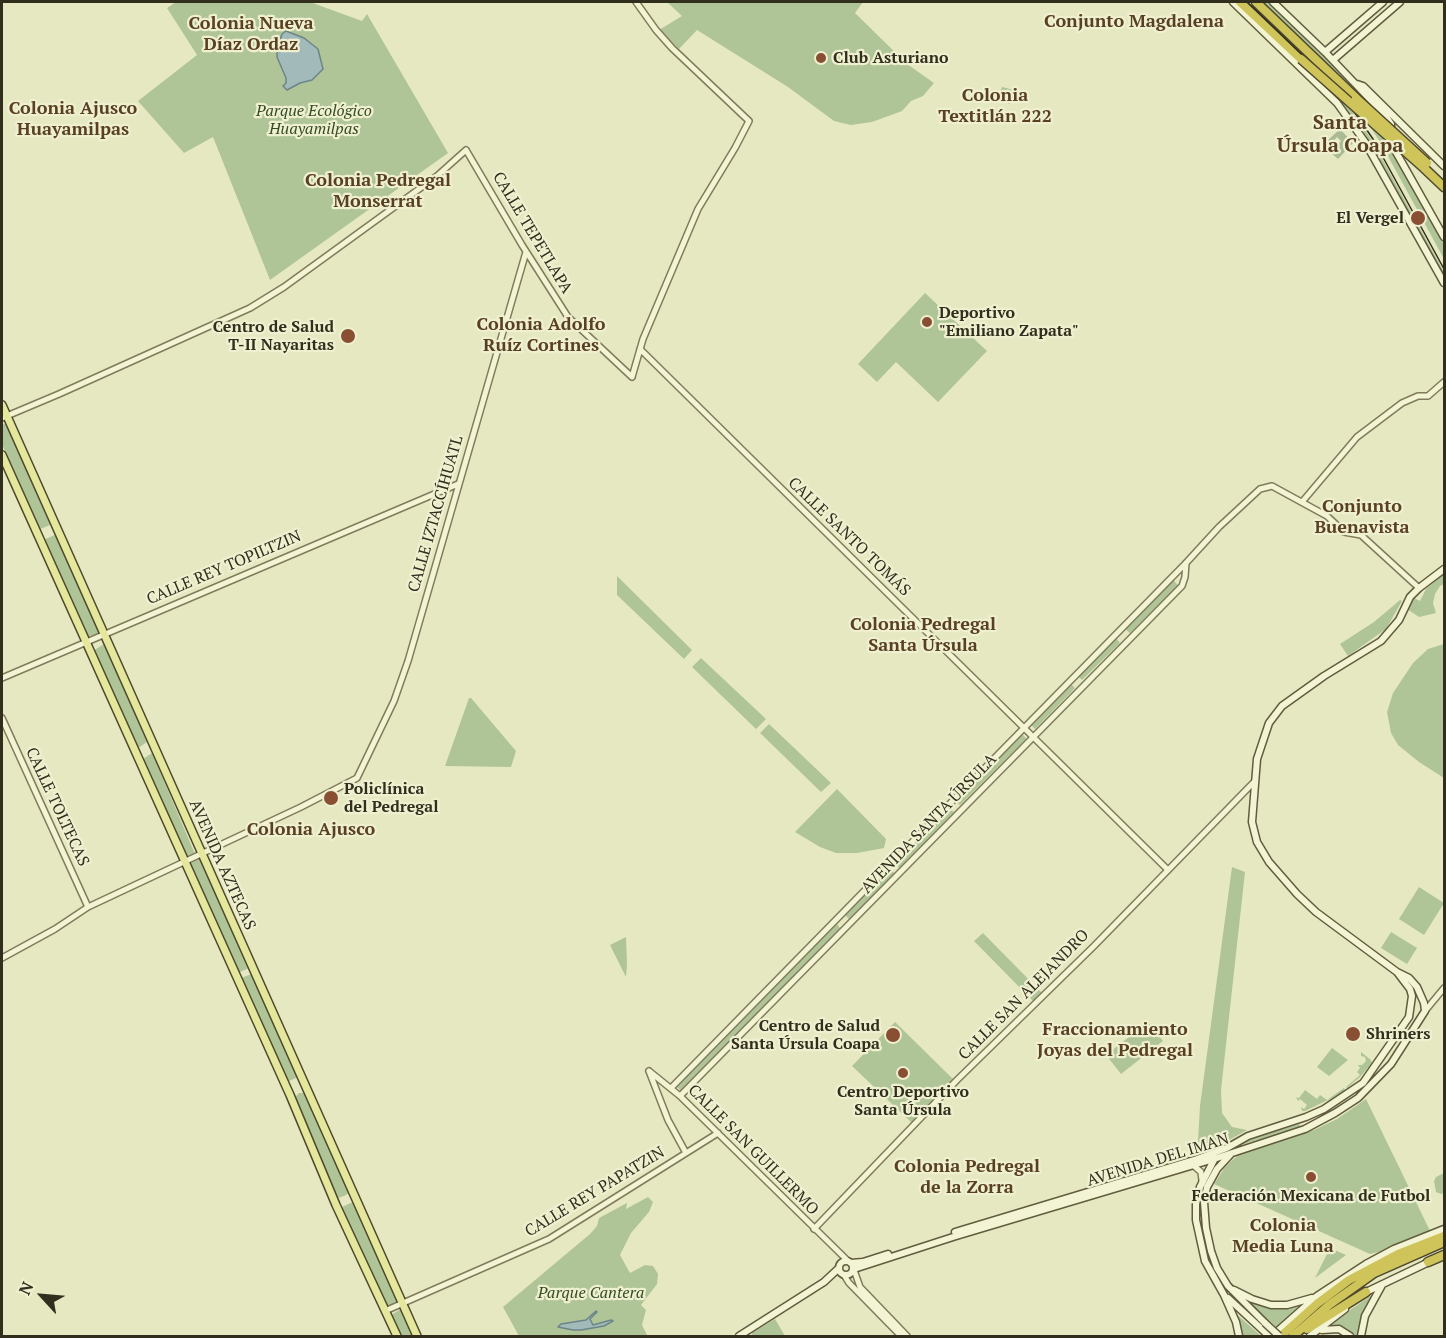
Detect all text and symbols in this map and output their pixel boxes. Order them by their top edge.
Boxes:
district label: Conjunto Magdalena [1044,11,1224,33]
district label: Colonia Nueva Díaz Ordaz [188,13,314,56]
place label: Club Asturiano [833,48,949,68]
marker: Club Asturiano [814,51,828,65]
district label: Colonia Textitlán 222 [938,85,1052,128]
district label: Colonia Ajusco Huayamilpas [9,98,137,140]
park label: Parque Ecológico Huayamilpas [256,101,372,139]
district label: Santa Úrsula Coapa [1277,111,1403,158]
street label: CALLE TEPETLAPA [488,169,576,297]
district label: Colonia Pedregal Monserrat [305,170,451,213]
place label: El Vergel [1336,208,1404,228]
marker: El Vergel [1409,209,1427,227]
place label: Deportivo "Emiliano Zapata" [939,303,1079,341]
district label: Colonia Adolfo Ruíz Cortines [477,314,605,356]
marker: Deportivo "Emiliano Zapata" [920,315,934,329]
place label: Centro de Salud T-II Nayaritas [213,317,334,355]
marker: Centro de Salud T-II Nayaritas [339,327,357,345]
street label: CALLE IZTACCÍHUATL [404,434,468,594]
street label: CALLE SANTO TOMÁS [784,474,914,600]
district label: Conjunto Buenavista [1314,496,1410,538]
street label: CALLE REY TOPILTZIN [144,527,304,609]
district label: Colonia Pedregal Santa Úrsula [850,614,996,656]
street label: CALLE TOLTECAS [21,745,93,869]
street label: AVENIDA SANTA ÚRSULA [857,750,1001,898]
place label: Policlínica del Pedregal [344,779,438,817]
marker: Policlínica del Pedregal [322,789,340,807]
street label: AVENIDA AZTECAS [185,797,259,933]
district label: Colonia Ajusco [247,819,375,841]
street label: CALLE SAN ALEJANDRO [955,926,1093,1064]
place label: Centro de Salud Santa Úrsula Coapa [731,1016,880,1054]
district label: Fraccionamiento Joyas del Pedregal [1037,1019,1193,1062]
place label: Shriners [1366,1024,1430,1044]
marker: Shriners [1344,1025,1362,1043]
marker: Centro de Salud Santa Úrsula Coapa [884,1026,902,1044]
marker: Centro Deportivo Santa Úrsula [896,1066,910,1080]
street label: CALLE SAN GUILLERMO [684,1081,822,1219]
place label: Centro Deportivo Santa Úrsula [837,1082,969,1120]
street label: AVENIDA DEL IMAN [1085,1129,1231,1191]
street label: CALLE REY PAPATZIN [522,1143,668,1241]
district label: Colonia Pedregal de la Zorra [894,1156,1040,1198]
marker: Federación Mexicana de Futbol [1304,1170,1318,1184]
place label: Federación Mexicana de Futbol [1192,1186,1430,1206]
district label: Colonia Media Luna [1232,1215,1334,1258]
north arrow [12,1266,72,1326]
text: N [13,1278,38,1298]
park label: Parque Cantera [538,1283,644,1303]

